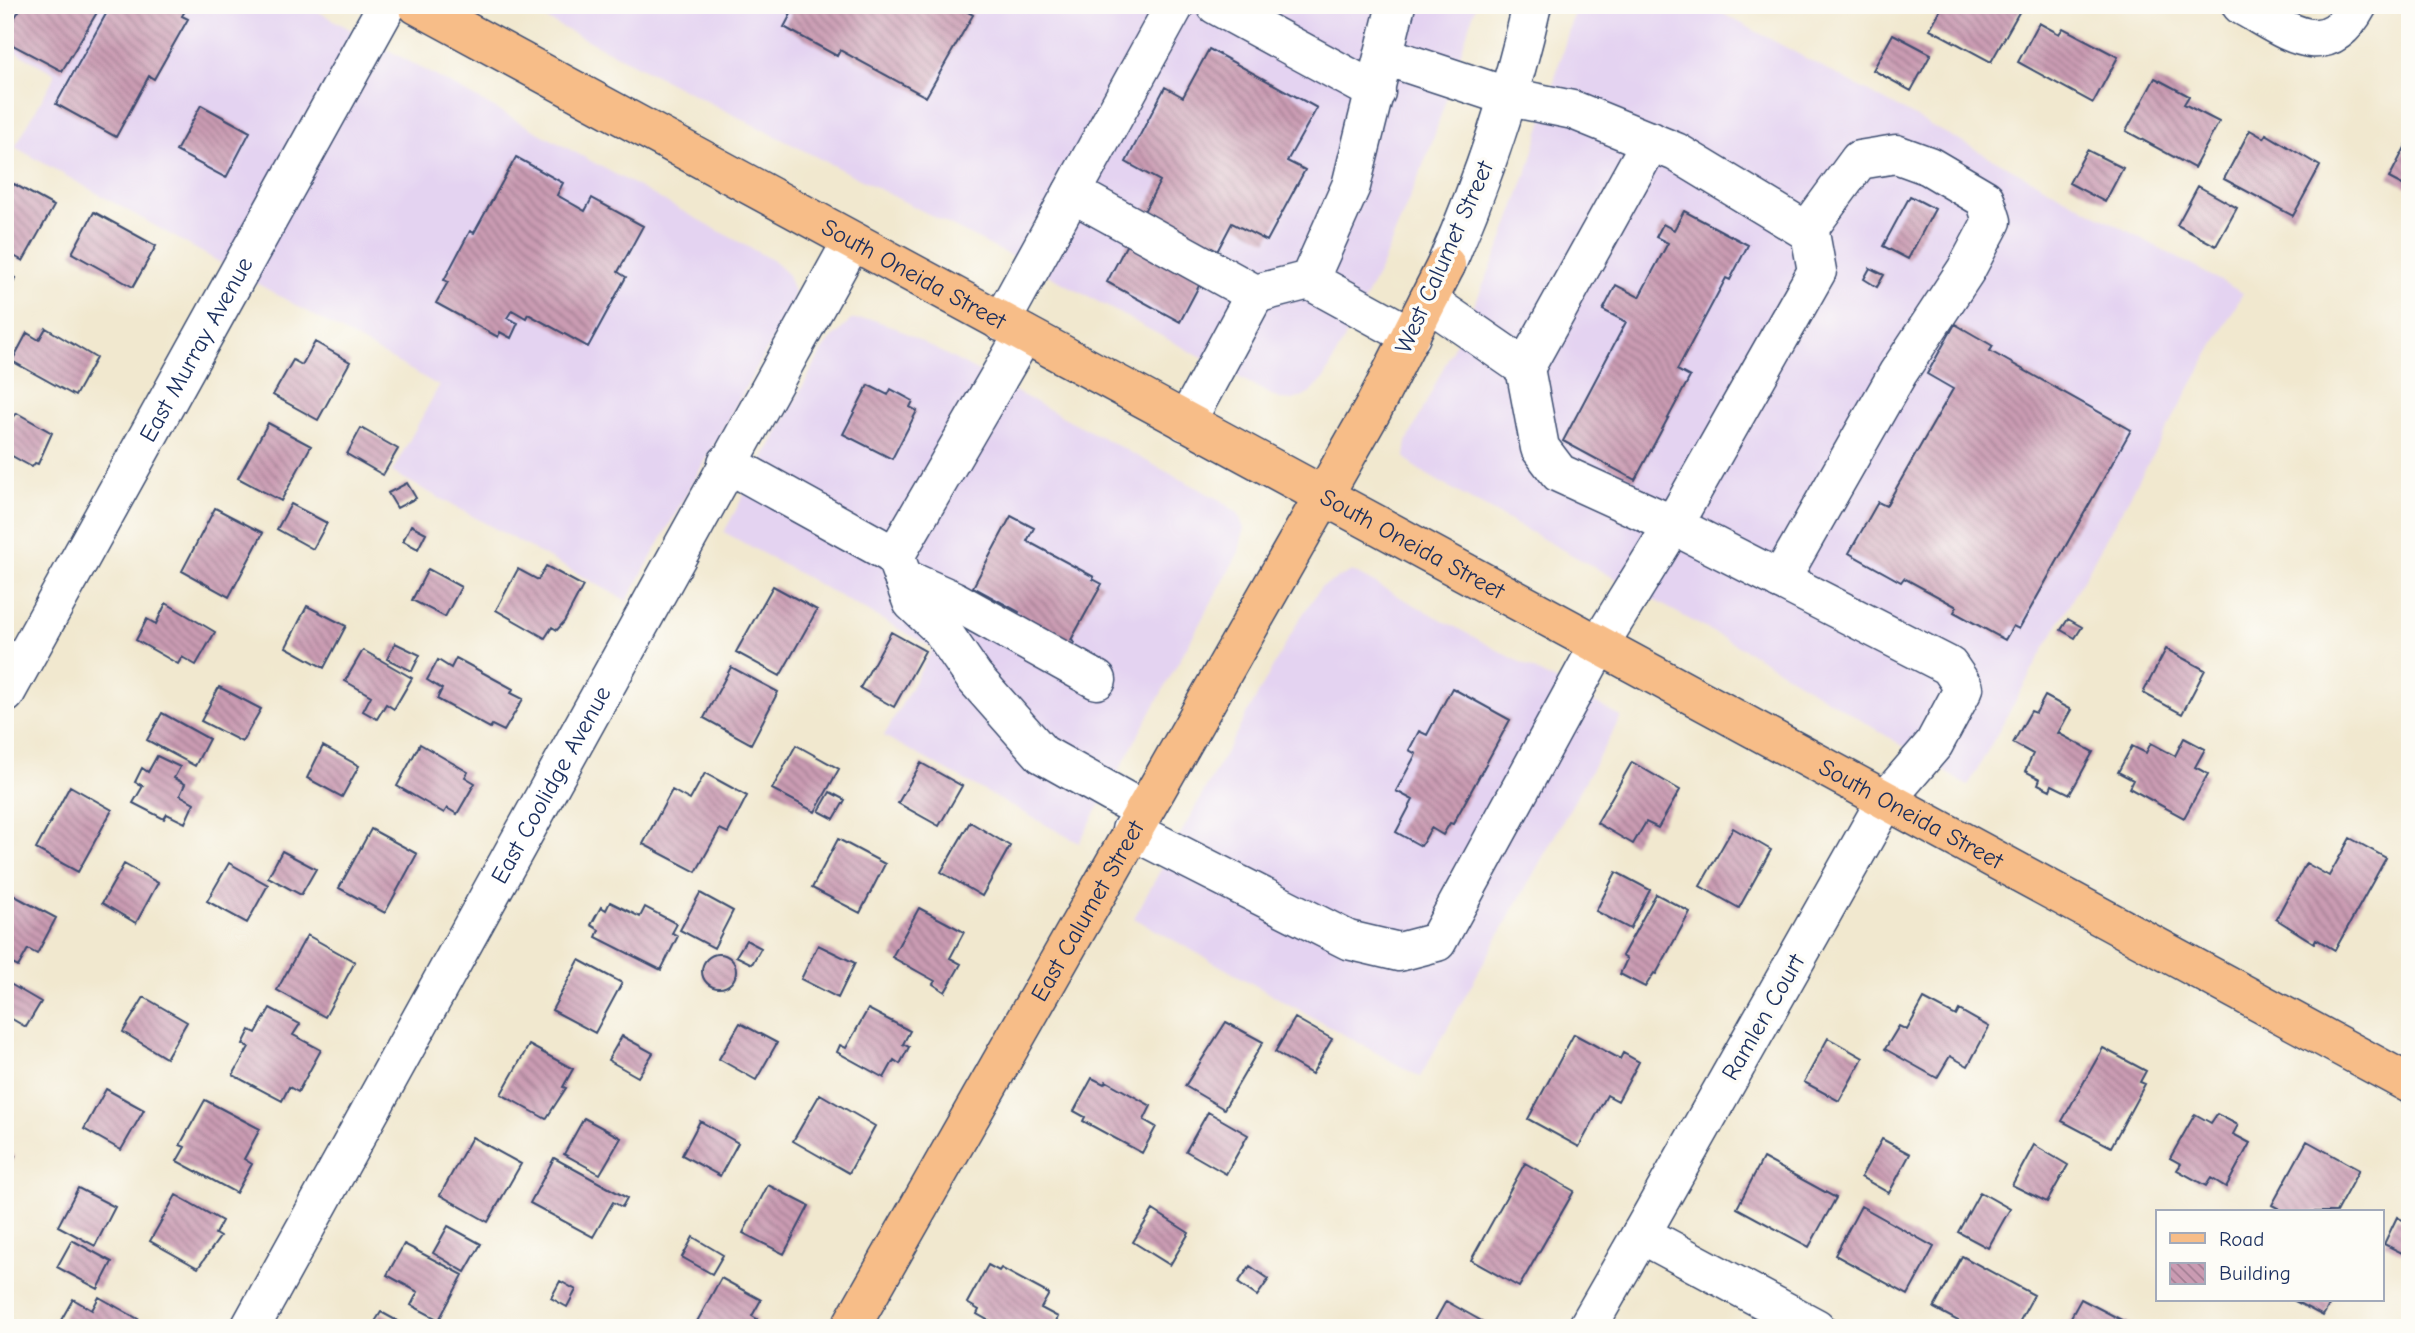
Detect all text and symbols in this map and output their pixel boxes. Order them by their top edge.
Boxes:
street label: West Calumet Street [1389,155,1499,358]
street label: South Oneida Street [817,213,1012,336]
street label: East Murray Avenue [134,252,258,447]
street label: South Oneida Street [1315,483,1510,606]
street label: East Coolidge Avenue [485,681,617,888]
street label: South Oneida Street [1814,753,2009,876]
street label: East Calumet Street [1025,815,1150,1006]
street label: Ramlen Court [1716,948,1811,1085]
legend [2156,1210,2384,1302]
text: Road [2219,1227,2264,1251]
text: Building [2219,1261,2291,1285]

